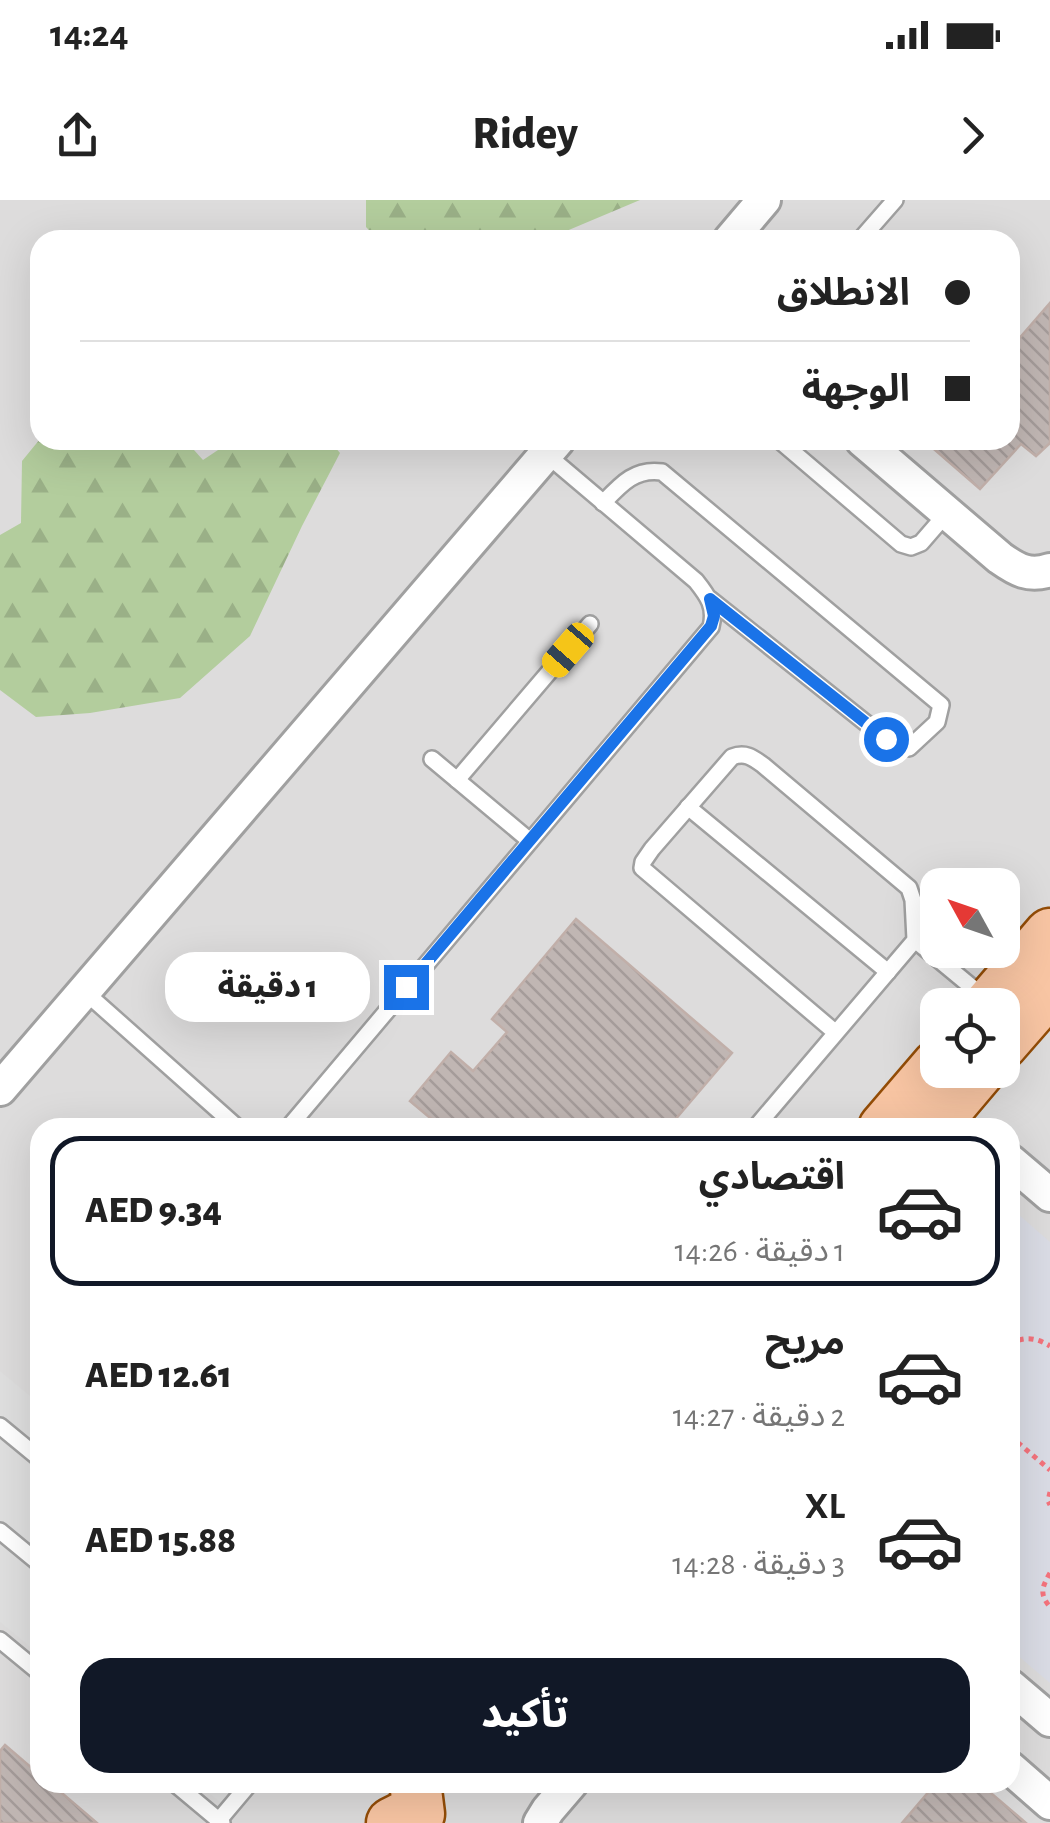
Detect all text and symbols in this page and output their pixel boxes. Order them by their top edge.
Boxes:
text: 14:24 [50,16,129,54]
icon: share [50,108,105,163]
icon: forward [945,108,1000,163]
text: Ridey [472,112,578,157]
text: الانطلاق [777,275,910,313]
text: الوجهة [802,371,910,409]
car [537,618,599,682]
route start [864,717,909,762]
north arrow [920,868,1020,968]
map controls [920,868,1020,1088]
callout: 1 دقيقة [166,952,371,1022]
route end [384,965,429,1010]
text: 1 دقيقة [218,971,317,1003]
button: locate [920,988,1020,1088]
text: اقتصادي [699,1159,845,1197]
icon: car [875,1166,965,1256]
text: AED 9.34 [85,1192,222,1230]
text: 1 دقيقة · 14:26 [675,1235,845,1267]
text: مريح [765,1324,845,1362]
icon: car [875,1331,965,1421]
text: AED 12.61 [85,1357,232,1395]
text: 2 دقيقة · 14:27 [673,1400,845,1432]
text: XL [805,1488,845,1526]
icon: car [875,1496,965,1586]
text: AED 15.88 [85,1522,236,1560]
text: 3 دقيقة · 14:28 [672,1548,845,1580]
button: تأكيد [80,1658,970,1773]

